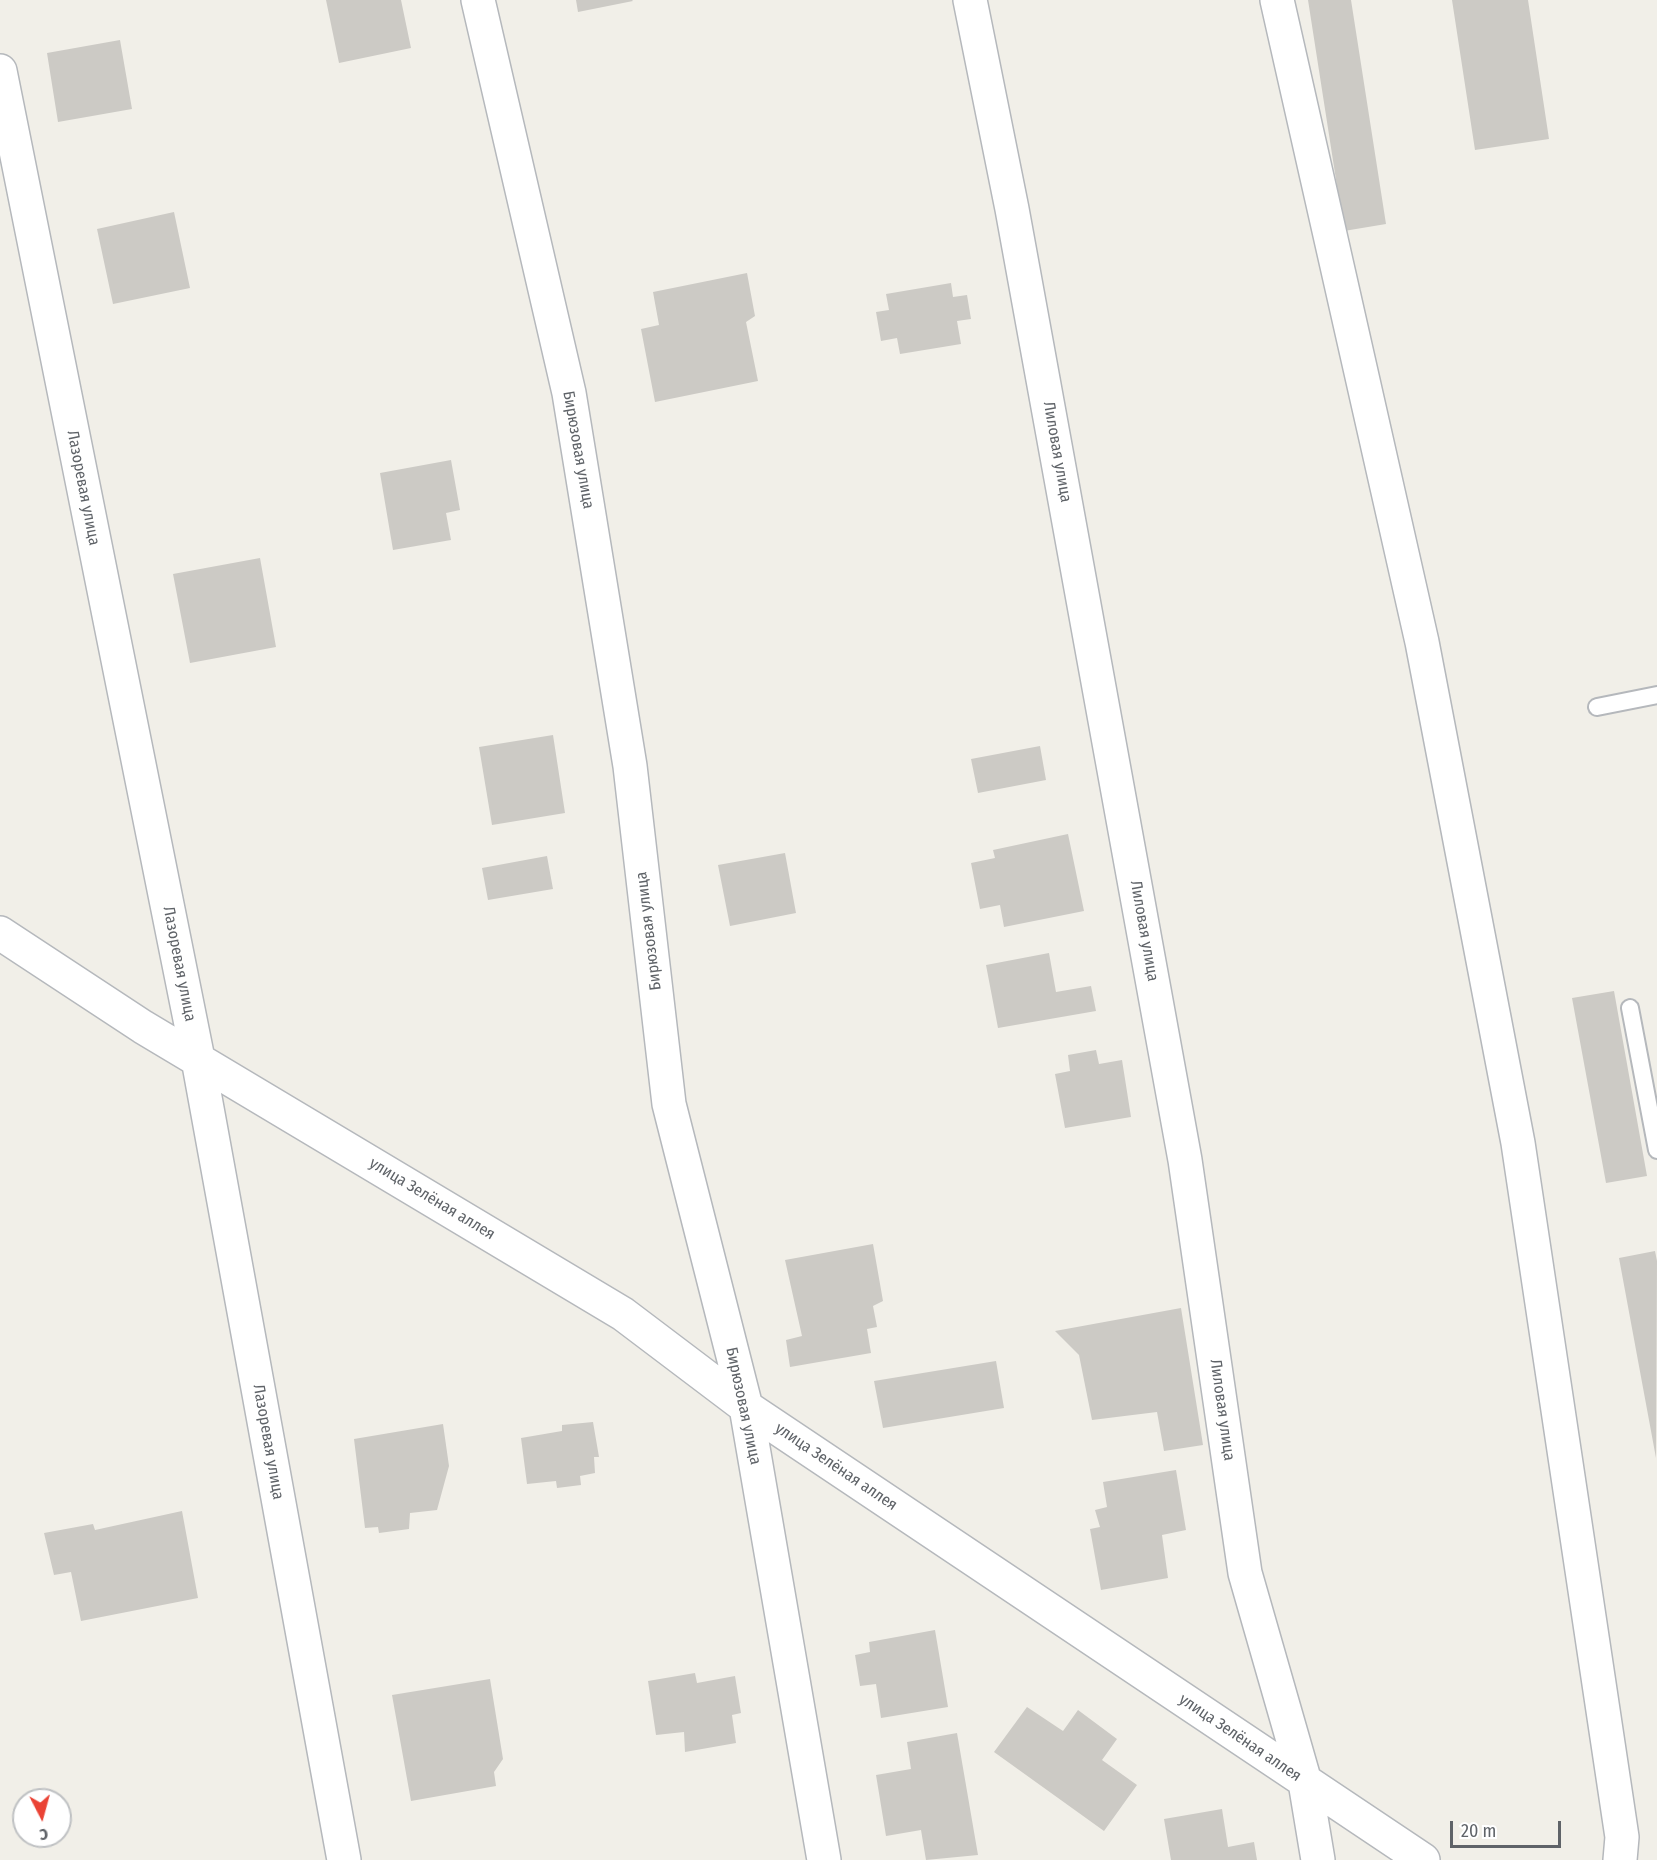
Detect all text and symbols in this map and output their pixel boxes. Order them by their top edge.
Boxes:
street label: Бирюзовая улица [558,390,598,510]
street label: Лиловая улица [1039,400,1075,504]
street label: Лазоревая улица [62,429,104,547]
street label: Бирюзовая улица [632,871,666,991]
street label: Лиловая улица [1126,879,1162,983]
street label: Лазоревая улица [158,905,200,1023]
street label: улица Зелёная аллея [366,1154,498,1244]
street label: Бирюзовая улица [721,1346,765,1466]
street label: Лиловая улица [1205,1358,1239,1462]
street label: Лазоревая улица [248,1383,288,1501]
street label: улица Зелёная аллея [771,1419,901,1515]
street label: улица Зелёная аллея [1175,1690,1305,1786]
north arrow [12,1788,72,1848]
scale bar [1453,1809,1564,1847]
text: 20 m [1461,1820,1496,1842]
text: С [39,1825,49,1844]

